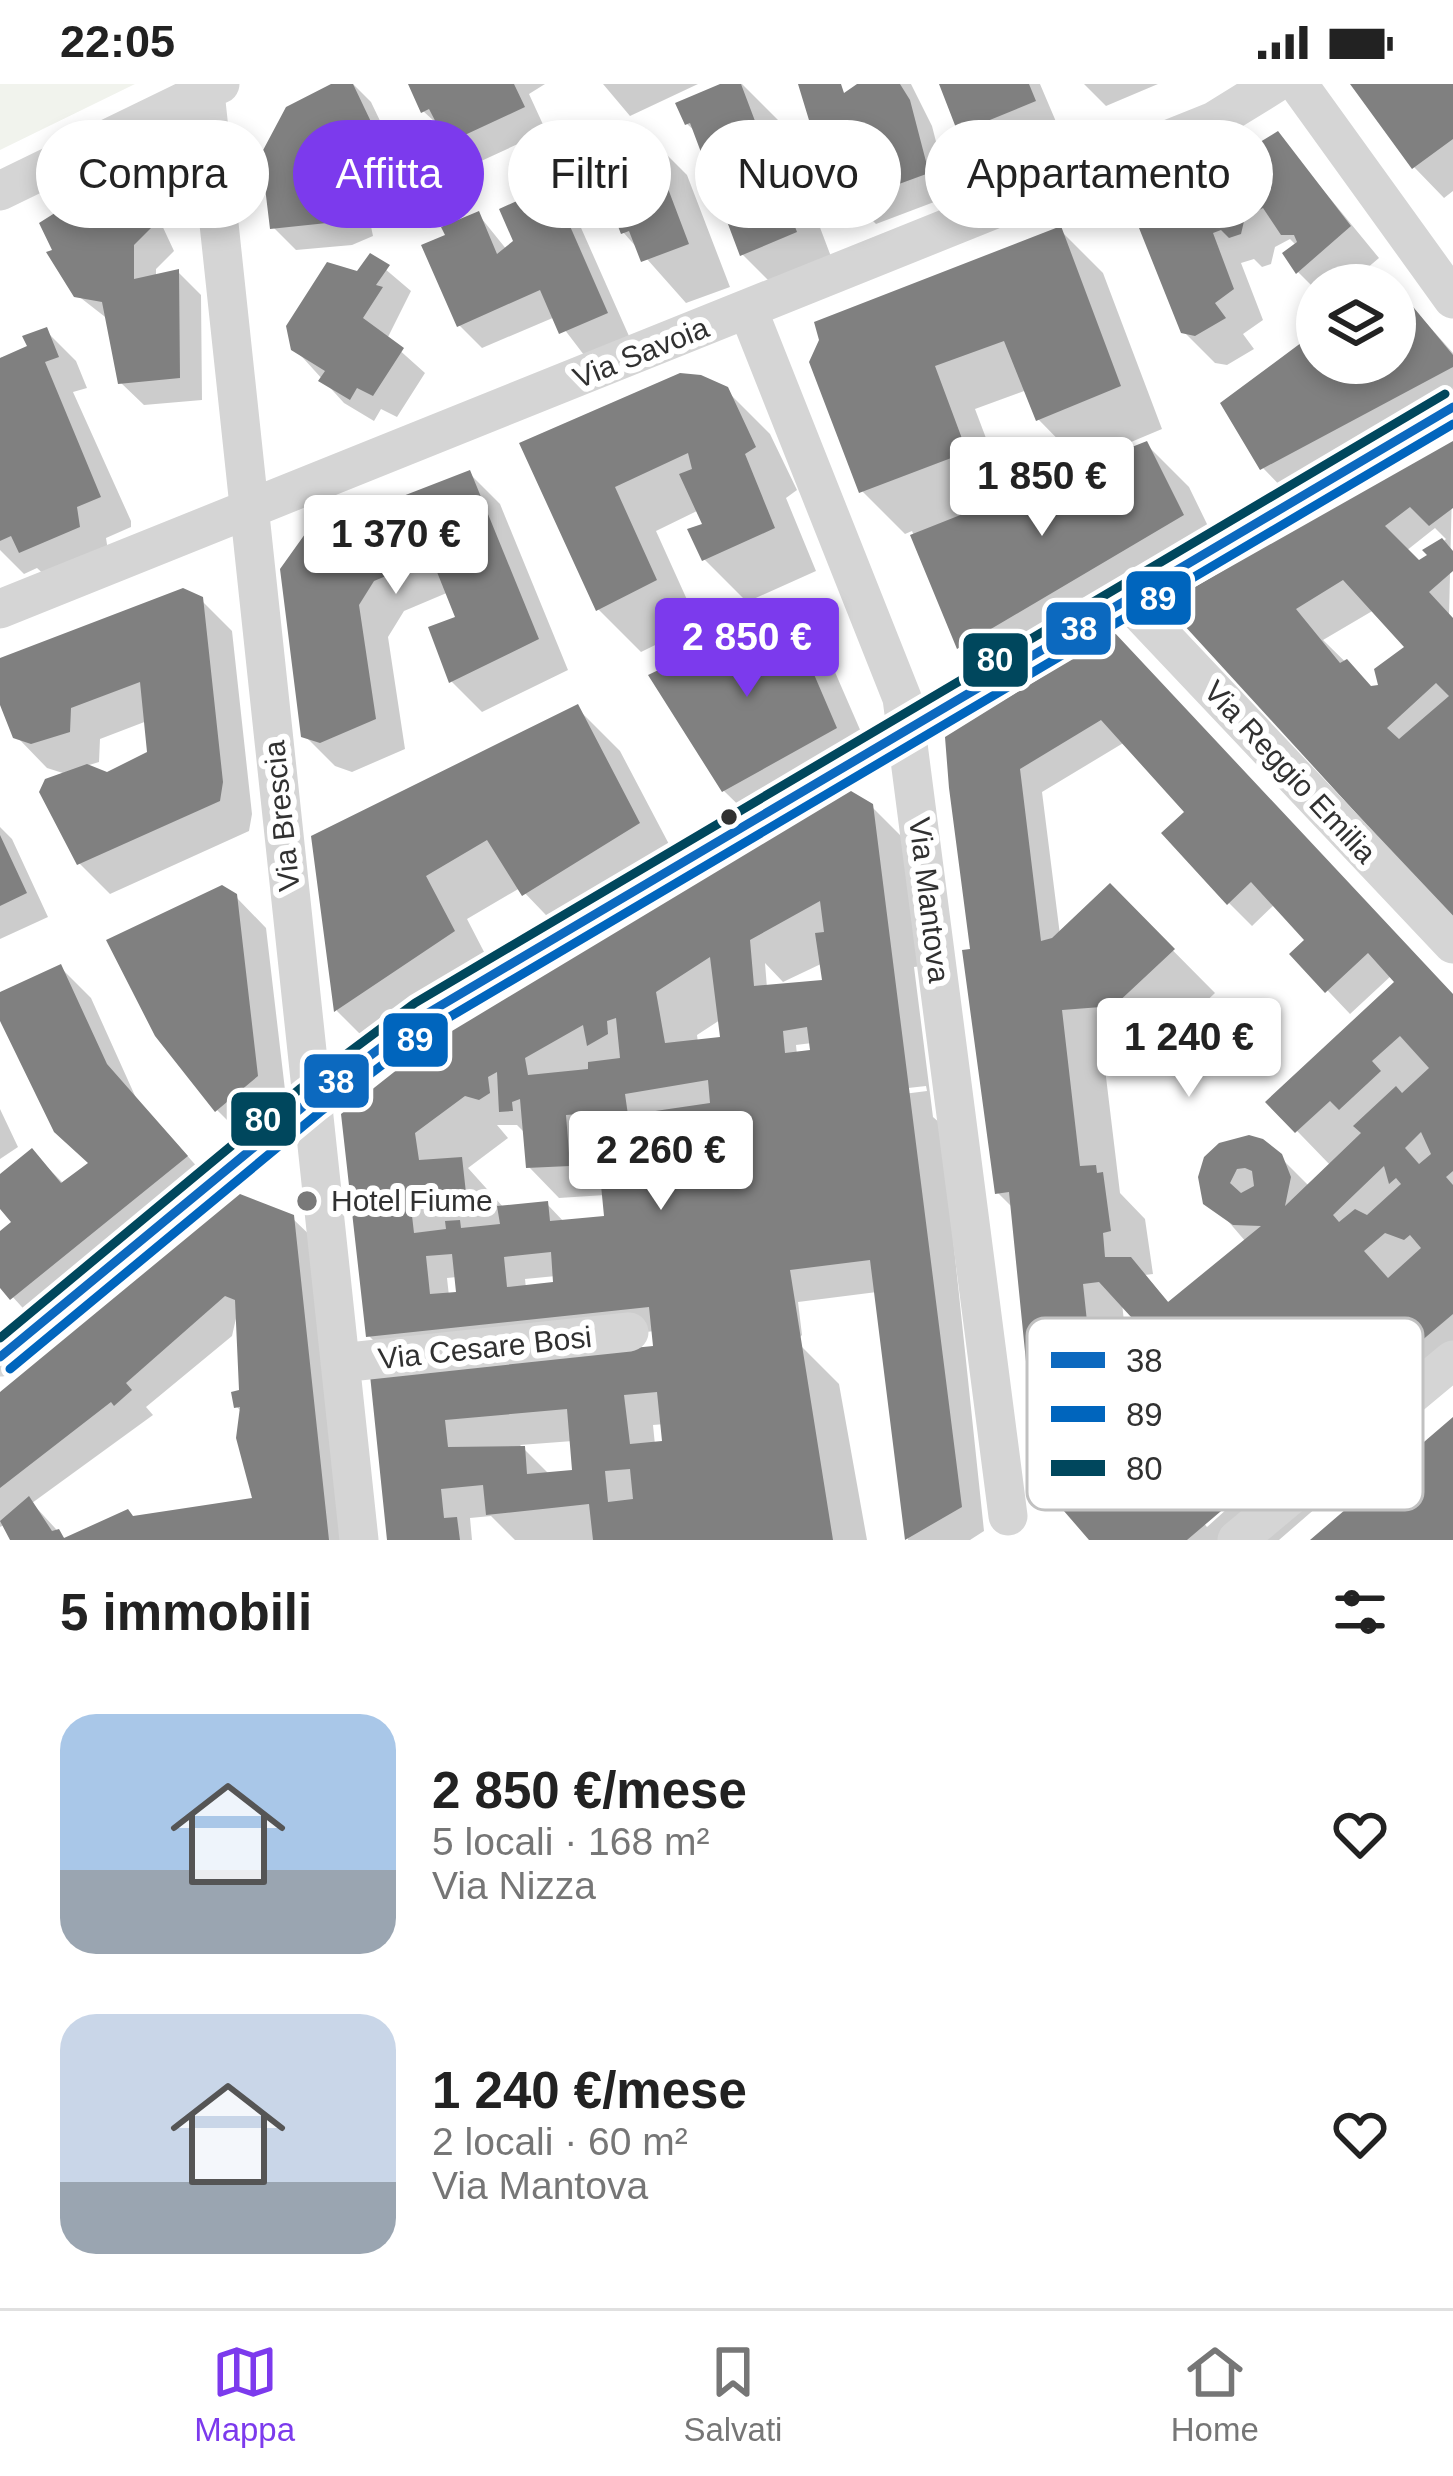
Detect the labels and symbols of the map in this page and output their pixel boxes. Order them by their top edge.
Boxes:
street label: Via Savoia [568,310,714,395]
pin: 1 850 € [931,437,1153,539]
pin: 1 370 € [285,495,507,597]
line badge: 89 [1124,569,1193,627]
text: 89 [1140,580,1176,617]
pin: 2 850 € [636,598,858,700]
line badge: 38 [1044,600,1113,657]
text: 38 [1061,610,1097,647]
line badge: 80 [961,631,1030,689]
text: 80 [977,641,1013,678]
street label: Via Reggio Emilia [1198,674,1383,870]
street label: Via Brescia [257,739,306,893]
unlabelled marker [718,806,740,828]
street label: Via Mantova [903,815,956,985]
pin: 1 240 € [1078,998,1300,1100]
line badge: 89 [381,1011,450,1069]
text: 89 [397,1021,433,1058]
line badge: 38 [302,1052,371,1110]
text: 38 [318,1063,354,1100]
line badge: 80 [229,1090,298,1148]
text: 80 [245,1101,281,1138]
pin: 2 260 € [550,1111,772,1213]
place label: Hotel Fiume [331,1184,493,1217]
marker: Hotel Fiume [294,1188,320,1214]
legend [1027,1318,1423,1510]
street label: Via Cesare Bosi [377,1320,593,1375]
text: 38 [1126,1342,1163,1379]
text: 89 [1126,1396,1163,1433]
text: 80 [1126,1450,1163,1487]

